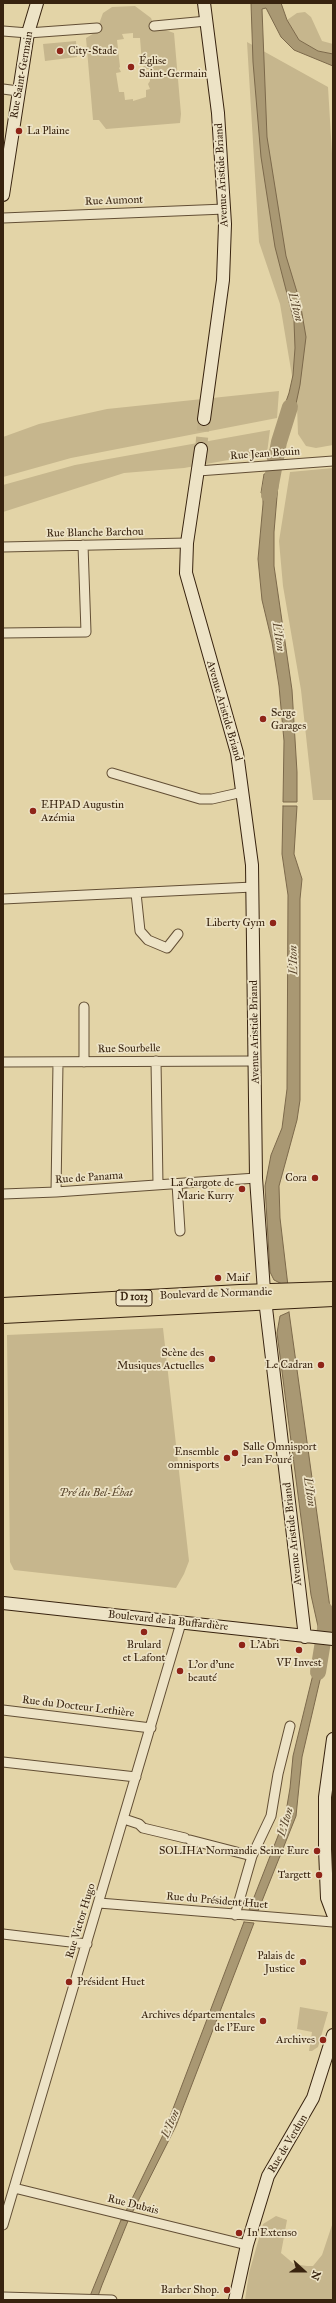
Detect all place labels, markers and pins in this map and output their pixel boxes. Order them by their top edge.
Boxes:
place label: City-Stade [68,44,117,58]
marker: City-Stade [55,46,65,56]
place label: Église Saint-Germain [139,54,207,80]
marker: Église Saint-Germain [126,62,136,72]
place label: La Plaine [27,124,70,138]
marker: La Plaine [14,126,24,136]
place label: Serge Garages [271,706,306,732]
marker: Serge Garages [258,714,268,724]
place label: EHPAD Augustin Azémia [41,798,124,824]
marker: EHPAD Augustin Azémia [28,806,38,816]
place label: Liberty Gym [206,916,265,930]
marker: Liberty Gym [268,918,278,928]
place label: Cora [285,1171,307,1185]
marker: Cora [310,1173,320,1183]
place label: La Gargote de Marie Kurry [170,1176,234,1202]
marker: La Gargote de Marie Kurry [237,1184,247,1194]
place label: Maif [226,1271,249,1285]
marker: Maif [213,1273,223,1283]
place label: Scène des Musiques Actuelles [117,1346,204,1372]
marker: Scène des Musiques Actuelles [207,1354,217,1364]
place label: Le Cadran [266,1358,313,1372]
marker: Le Cadran [316,1360,326,1370]
place label: Salle Omnisport Jean Fouré [243,1440,317,1466]
place label: Ensemble omnisports [168,1445,219,1471]
marker: Salle Omnisport Jean Fouré [230,1448,240,1458]
marker: Ensemble omnisports [222,1453,232,1463]
marker: Brulard et Lafont [139,1627,149,1637]
place label: Brulard et Lafont [123,1638,165,1664]
place label: L'Abri [250,1638,279,1652]
marker: L'Abri [237,1640,247,1650]
marker: VF Invest [294,1645,304,1655]
place label: VF Invest [276,1656,322,1670]
place label: L'or d'une beauté [188,1658,235,1684]
marker: L'or d'une beauté [175,1666,185,1676]
place label: SOLIHA Normandie Seine Eure [159,1844,309,1858]
marker: SOLIHA Normandie Seine Eure [312,1846,322,1856]
place label: Targett [278,1868,311,1882]
marker: Targett [314,1870,324,1880]
place label: Palais de Justice [257,1949,295,1975]
marker: Palais de Justice [298,1957,308,1967]
place label: Président Huet [77,1975,145,1989]
marker: Président Huet [64,1977,74,1987]
place label: Archives départementales de l'Eure [141,2008,255,2034]
marker: Archives départementales de l'Eure [258,2016,268,2026]
place label: Archives [276,2033,315,2047]
marker: Archives [318,2035,328,2045]
place label: In Extenso [247,2226,297,2240]
marker: In Extenso [234,2228,244,2238]
place label: Barber Shop. [161,2283,219,2297]
marker: Barber Shop. [222,2285,232,2295]

